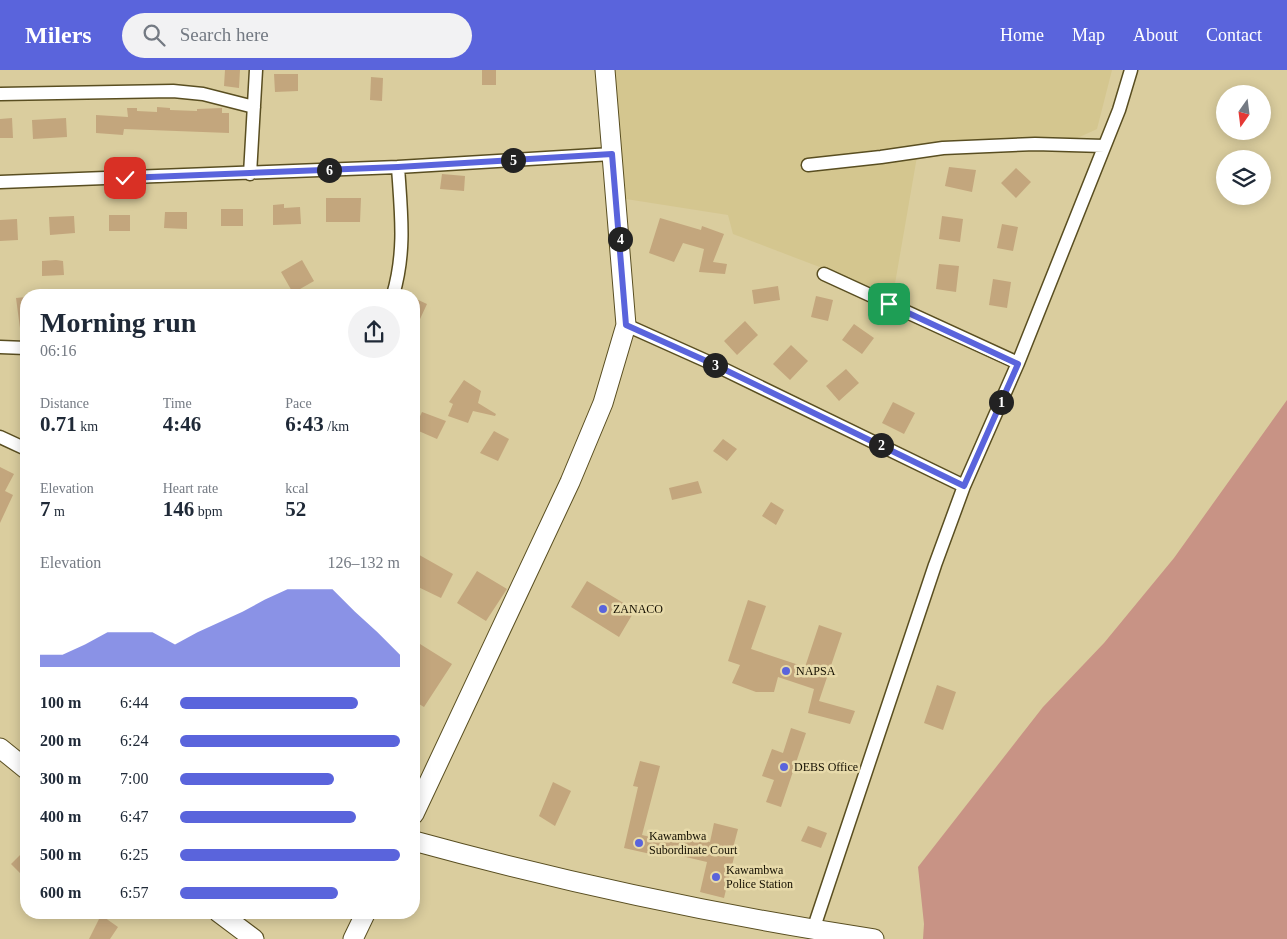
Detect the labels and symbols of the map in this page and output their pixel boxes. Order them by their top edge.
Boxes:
north arrow [1216,85,1271,140]
pin: 5 [500,148,526,172]
pin [104,157,146,199]
pin: 6 [316,158,342,182]
pin: 4 [608,226,632,252]
pin [868,283,910,325]
pin: 3 [702,352,728,378]
pin: 1 [988,390,1014,414]
pin: 2 [868,432,894,458]
place label: ZANACO [613,602,663,616]
marker: ZANACO [597,603,609,615]
place label: NAPSA [796,664,836,678]
marker: NAPSA [780,665,792,677]
place label: DEBS Office [794,760,858,774]
marker: DEBS Office [778,761,790,773]
place label: Kawambwa Subordinate Court [649,829,738,857]
marker: Kawambwa Subordinate Court [633,837,645,849]
place label: Kawambwa Police Station [726,863,793,891]
marker: Kawambwa Police Station [710,871,722,883]

